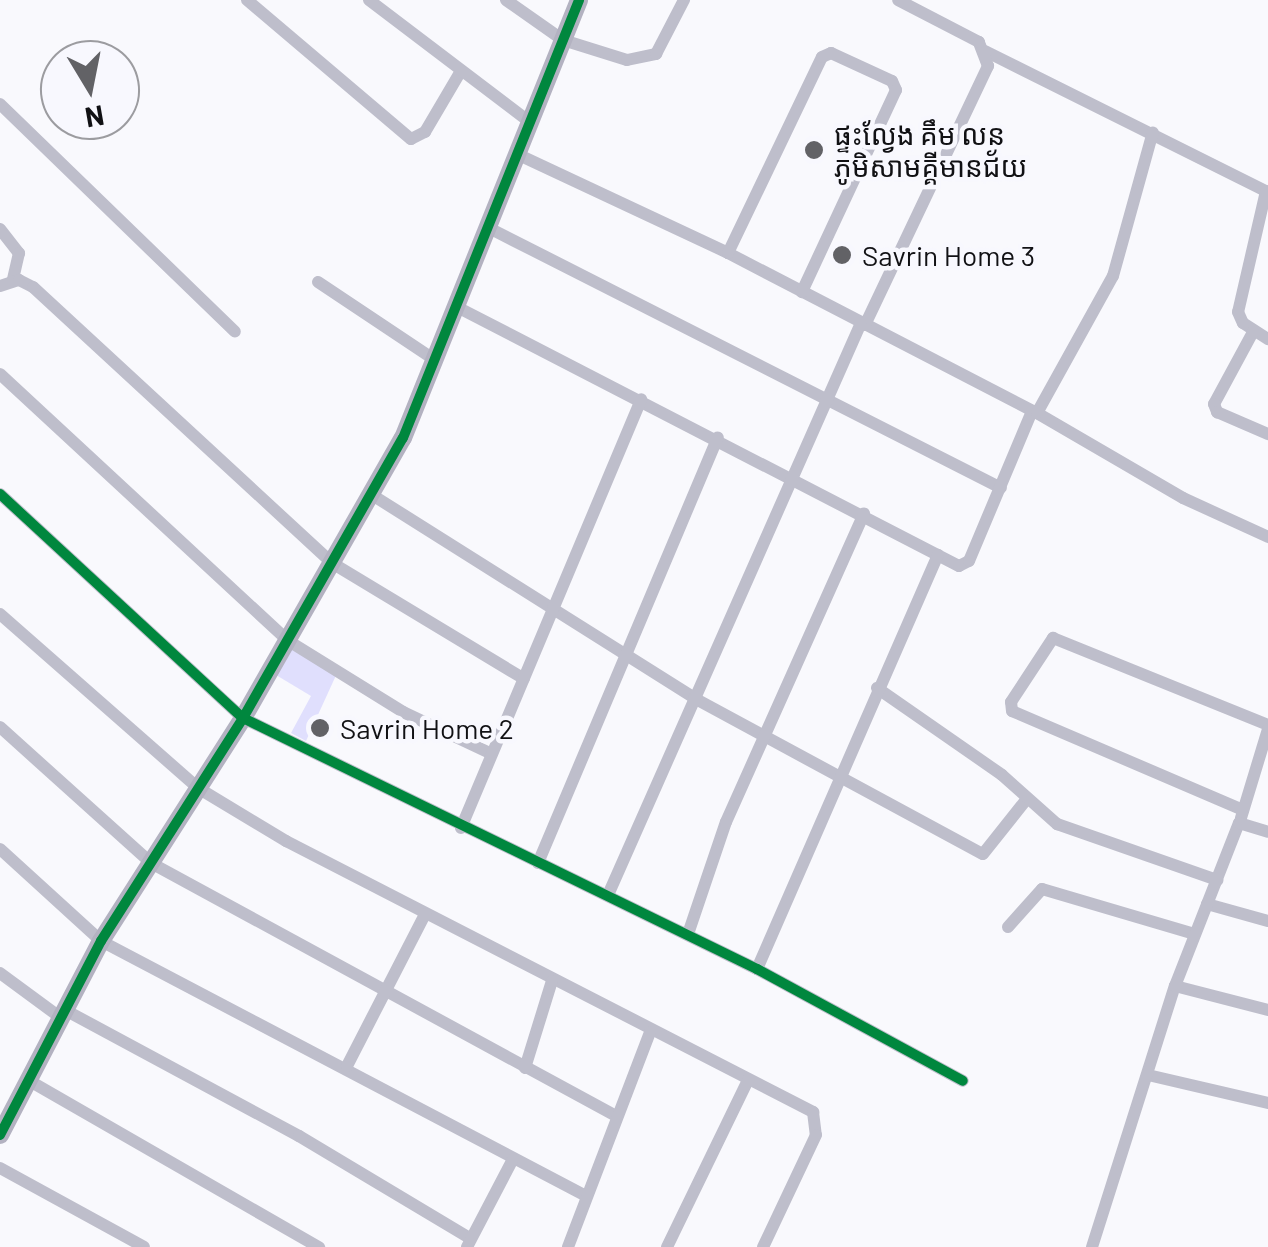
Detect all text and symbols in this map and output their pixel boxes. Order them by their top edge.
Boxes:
north arrow [40,40,140,140]
text: N [83,99,107,136]
place label: ផ្ទះល្វែង គឹម លន ភូមិសាមគ្គីមានជ័យ [834,117,1027,183]
marker: ផ្ទះល្វែង គឹម លន ភូមិសាមគ្គីមានជ័យ [803,139,825,161]
place label: Savrin Home 3 [862,238,1035,272]
marker: Savrin Home 3 [831,244,853,266]
place label: Savrin Home 2 [340,711,514,745]
marker: Savrin Home 2 [309,717,331,739]

